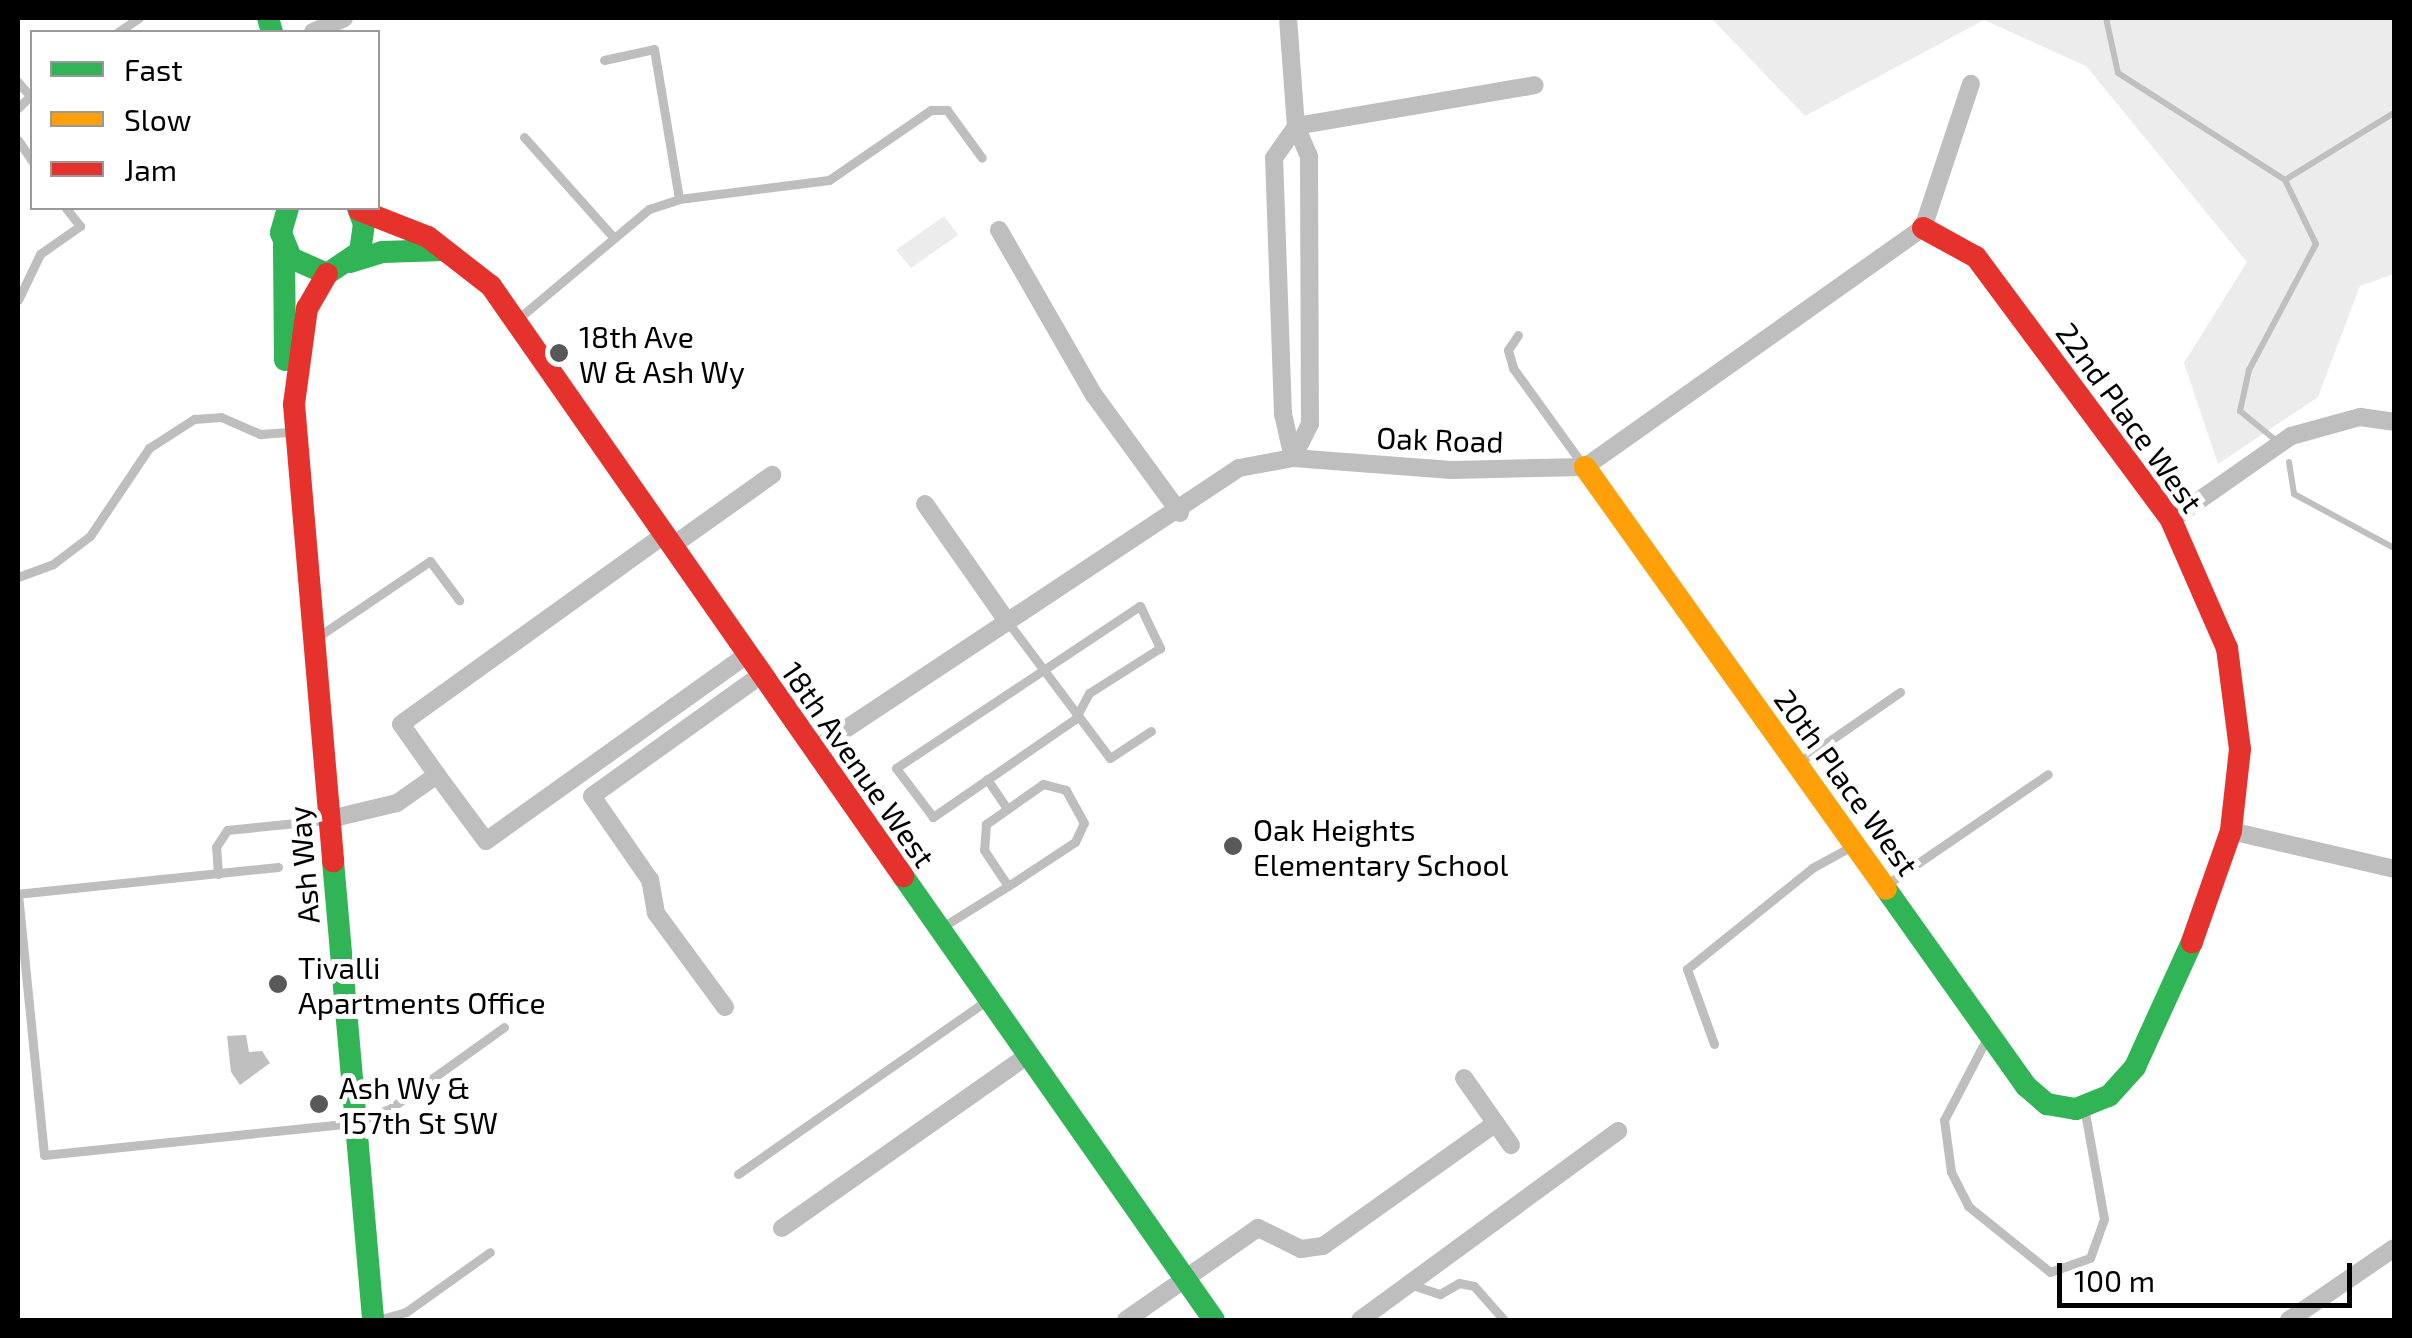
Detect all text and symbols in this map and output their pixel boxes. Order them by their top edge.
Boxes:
legend [30,30,380,210]
text: Fast [124,51,183,87]
text: Slow [124,101,191,137]
text: Jam [124,151,177,187]
street label: 22nd Place West [2049,315,2211,519]
place label: 18th Ave W & Ash Wy [579,318,746,388]
marker: 18th Ave W & Ash Wy [548,342,570,364]
street label: Oak Road [1376,419,1504,459]
street label: 18th Avenue West [774,654,944,874]
street label: 20th Place West [1767,682,1927,882]
street label: Ash Way [280,804,326,926]
place label: Oak Heights Elementary School [1253,811,1509,882]
marker: Oak Heights Elementary School [1222,835,1244,857]
place label: Tivalli Apartments Office [298,949,546,1020]
marker: Tivalli Apartments Office [267,973,289,995]
place label: Ash Wy & 157th St SW [339,1069,498,1140]
marker: Ash Wy & 157th St SW [308,1093,330,1115]
scale bar [2062,1243,2357,1305]
text: 100 m [2074,1262,2155,1298]

